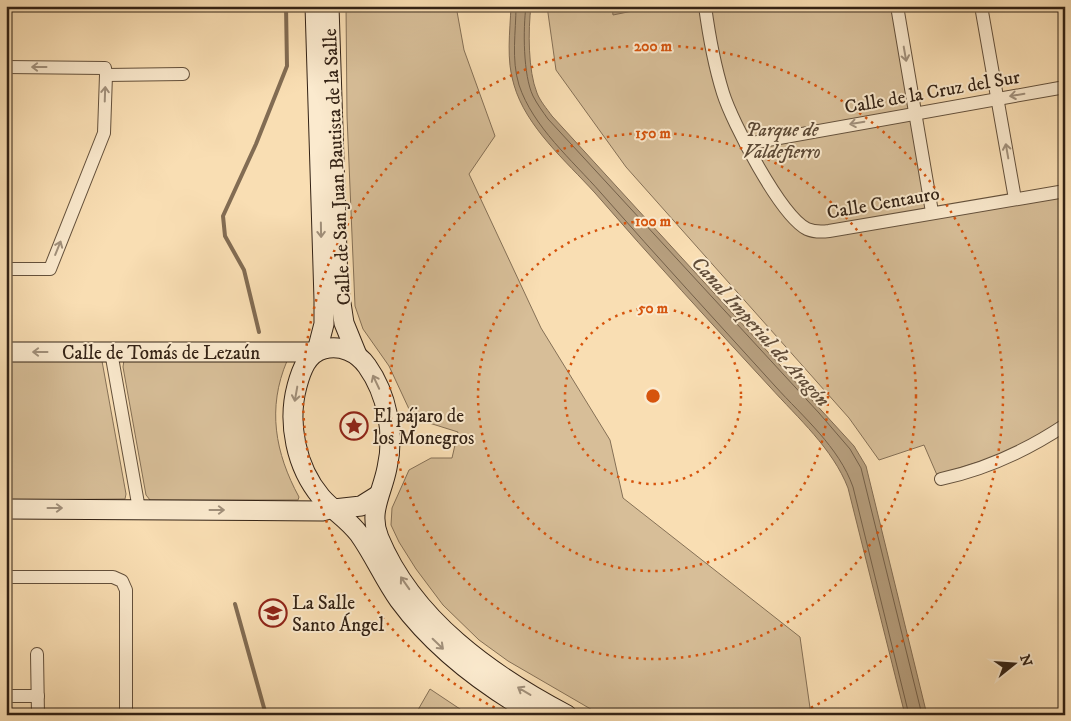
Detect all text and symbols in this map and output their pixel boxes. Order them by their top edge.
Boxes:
street label: Calle de San Juan Bautista de la Salle [319,28,356,306]
text: 200 m [634,37,673,56]
one-way arrow [900,46,910,62]
one-way arrow [31,62,48,72]
street label: Calle de la Cruz del Sur [843,66,1022,119]
one-way arrow [101,86,110,102]
one-way arrow [1009,90,1025,100]
park label: Parque de Valdefierro [743,119,821,164]
one-way arrow [849,119,865,129]
text: 150 m [635,124,671,143]
one-way arrow [1001,144,1011,160]
street label: Calle Centauro [825,182,941,225]
text: 100 m [635,212,672,231]
one-way arrow [316,222,326,238]
one-way arrow [54,241,63,256]
water label: Canal Imperial de Aragón [685,251,834,413]
text: 50 m [637,299,669,318]
street label: Calle de Tomás de Lezaún [62,342,260,365]
one-way arrow [32,347,48,357]
one-way arrow [370,375,380,390]
one-way arrow [290,386,300,402]
centre of rings [644,387,662,405]
place label: El pájaro de los Monegros [373,405,474,450]
place icon: El pájaro de los Monegros [339,411,369,441]
one-way arrow [46,503,63,513]
one-way arrow [209,505,225,515]
one-way arrow [400,576,410,590]
place label: La Salle Santo Ángel [292,592,384,637]
school or university icon: La Salle Santo Ángel [258,598,288,628]
one-way arrow [431,638,444,650]
north arrow [988,638,1038,688]
text: N [1015,652,1036,669]
one-way arrow [518,685,532,695]

